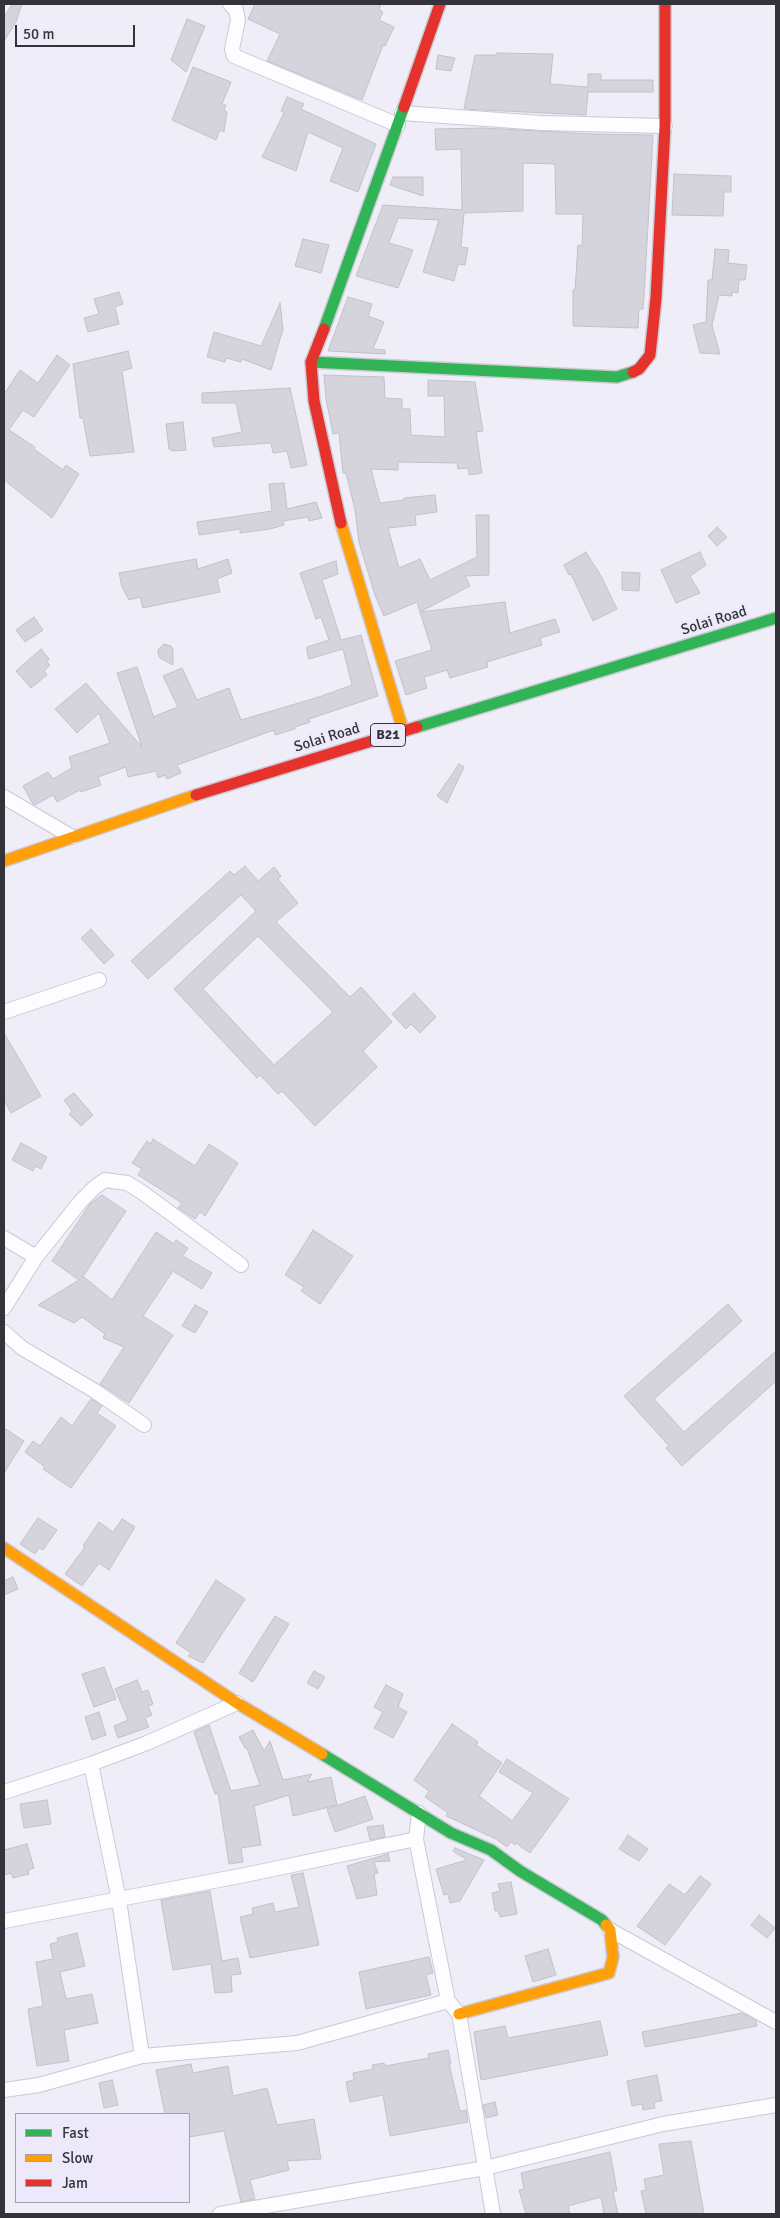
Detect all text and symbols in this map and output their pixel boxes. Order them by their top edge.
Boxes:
scale bar [18,15,138,47]
text: 50 m [23,25,54,43]
street label: Solai Road [679,603,749,639]
street label: Solai Road [292,720,362,756]
road number: B21 [370,724,406,746]
legend [15,2113,190,2203]
text: Fast [62,2124,89,2142]
text: Slow [62,2149,93,2167]
text: Jam [62,2174,88,2192]

